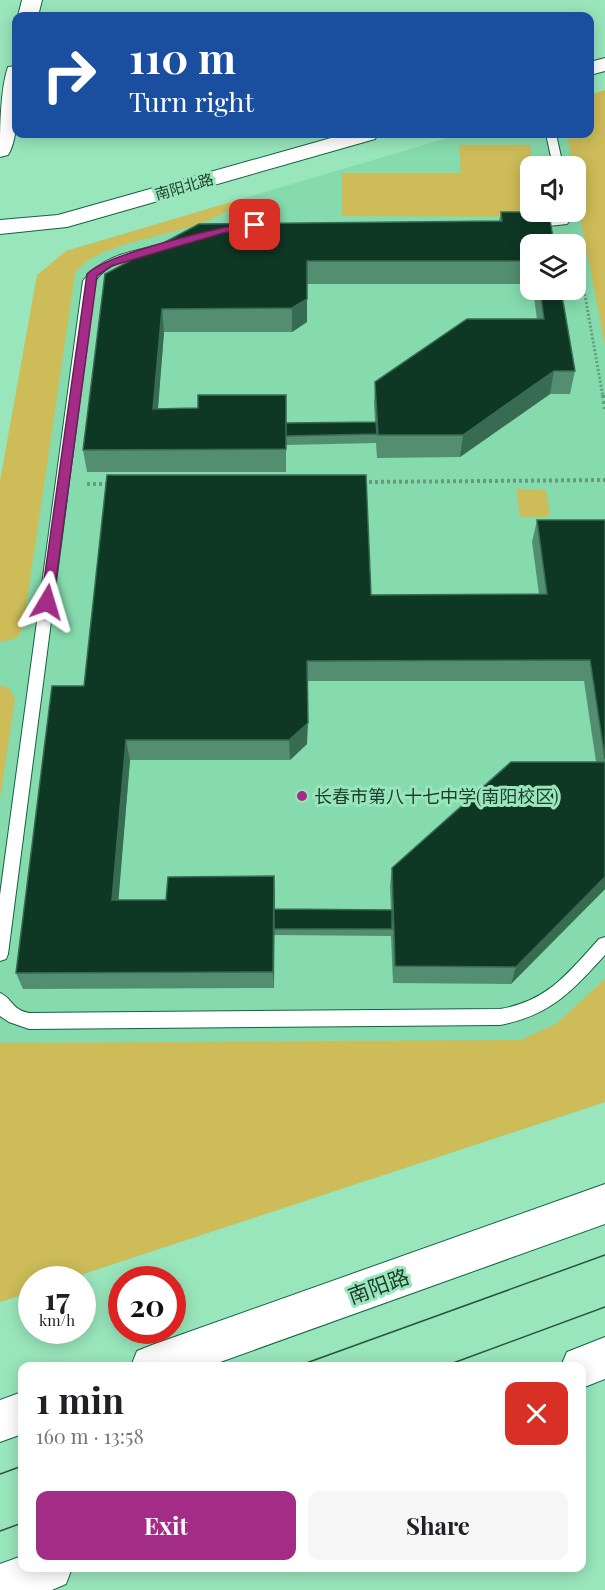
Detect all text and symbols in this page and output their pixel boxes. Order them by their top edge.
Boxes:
text: 110 m [129,29,236,85]
icon: right [30,36,108,114]
text: Turn right [129,83,254,119]
map controls [520,156,586,300]
button: sound [520,156,586,222]
street label: 南阳北路 [152,168,216,204]
pin [229,199,280,250]
icon: arrive [238,208,271,241]
button: layers [520,234,586,300]
position arrow [15,570,79,634]
place label: 长春市第八十七中学(南阳校区) [314,784,559,808]
marker: 长春市第八十七中学(南阳校区) [295,789,309,803]
street label: 南阳路 [344,1261,412,1309]
speed limit sign: 20 [108,1266,186,1344]
text: 17 [44,1278,70,1318]
text: km/h [39,1310,75,1330]
text: 1 min [36,1375,124,1423]
button: close [505,1382,568,1445]
text: 160 m · 13:58 [36,1422,144,1449]
button: Exit [36,1491,296,1560]
button: Share [308,1491,568,1560]

